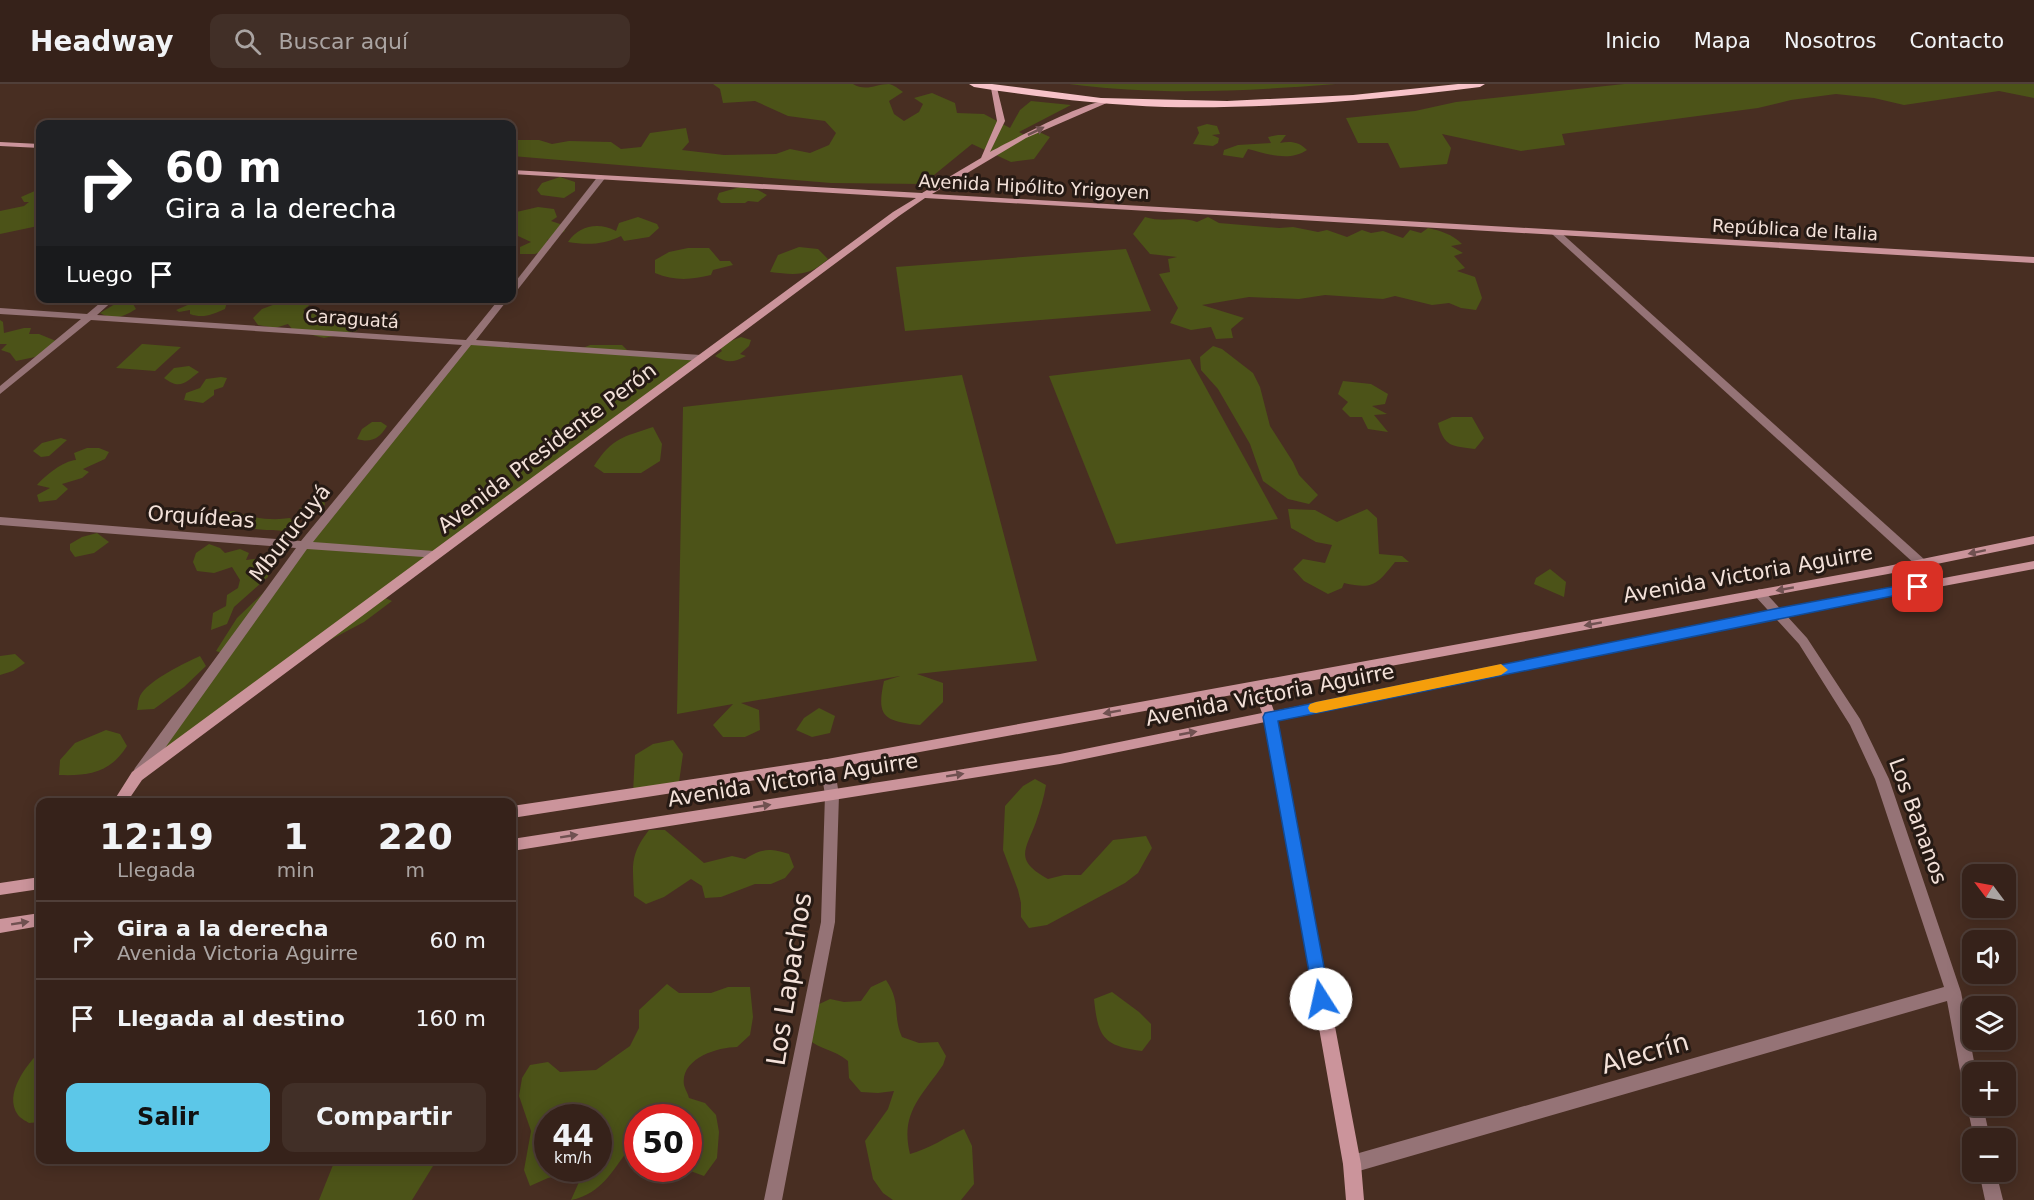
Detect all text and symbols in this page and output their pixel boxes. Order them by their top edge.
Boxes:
search box [210,14,630,68]
text: Headway [30,25,174,58]
icon: search [231,25,264,58]
text: Buscar aquí [279,29,408,54]
text: Inicio [1605,29,1661,53]
text: Mapa [1694,29,1751,53]
text: Nosotros [1784,29,1876,53]
text: Contacto [1909,29,2004,53]
one-way arrow [1028,127,1045,136]
text: 60 m [165,143,282,192]
icon: right [66,144,144,222]
street label: Avenida Hipólito Yrigoyen [918,170,1150,203]
text: Gira a la derecha [165,193,397,224]
street label: República de Italia [1711,215,1879,244]
icon: arrive [145,258,178,291]
text: Luego [66,262,133,287]
street label: Caraguatá [304,305,400,332]
street label: Avenida Presidente Perón [433,358,661,538]
street label: Mburucuyá [245,480,335,586]
street label: Orquídeas [147,501,255,533]
street label: Avenida Victoria Aguirre [1621,540,1875,608]
one-way arrow [1967,548,1986,557]
pin [1892,561,1943,612]
icon: arrive [1901,570,1934,603]
one-way arrow [1775,584,1794,593]
one-way arrow [1584,620,1603,629]
street label: Avenida Victoria Aguirre [1143,659,1397,731]
one-way arrow [1103,708,1122,717]
one-way arrow [1178,728,1197,737]
street label: Avenida Victoria Aguirre [666,748,920,812]
street label: Los Bananos [1884,755,1952,887]
one-way arrow [945,771,964,780]
one-way arrow [753,801,772,810]
text: 12:19 [99,816,214,857]
text: 1 [283,816,308,857]
text: 220 [378,816,453,857]
one-way arrow [560,832,579,841]
text: Llegada [117,858,196,882]
text: min [277,858,315,882]
text: m [406,858,425,882]
north arrow [1962,864,2016,918]
map controls [1962,864,2016,1182]
street label: Los Lapachos [761,890,817,1068]
text: Gira a la derecha [117,916,329,941]
one-way arrow [11,919,30,928]
icon: right [66,924,99,957]
text: 60 m [430,928,486,953]
button: sound [1962,930,2016,984]
text: Avenida Victoria Aguirre [117,941,358,965]
position arrow [1289,967,1353,1031]
button: layers [1962,996,2016,1050]
icon: arrive [66,1002,99,1035]
text: Llegada al destino [117,1006,345,1031]
text: 160 m [416,1006,486,1031]
street label: Alecrín [1598,1026,1692,1080]
button: + [1962,1062,2016,1116]
button: Salir [66,1083,270,1152]
button: Compartir [282,1083,486,1152]
speed limit sign: 50 [624,1104,702,1182]
text: 44 [552,1118,594,1153]
button: − [1962,1128,2016,1182]
text: km/h [554,1149,592,1167]

